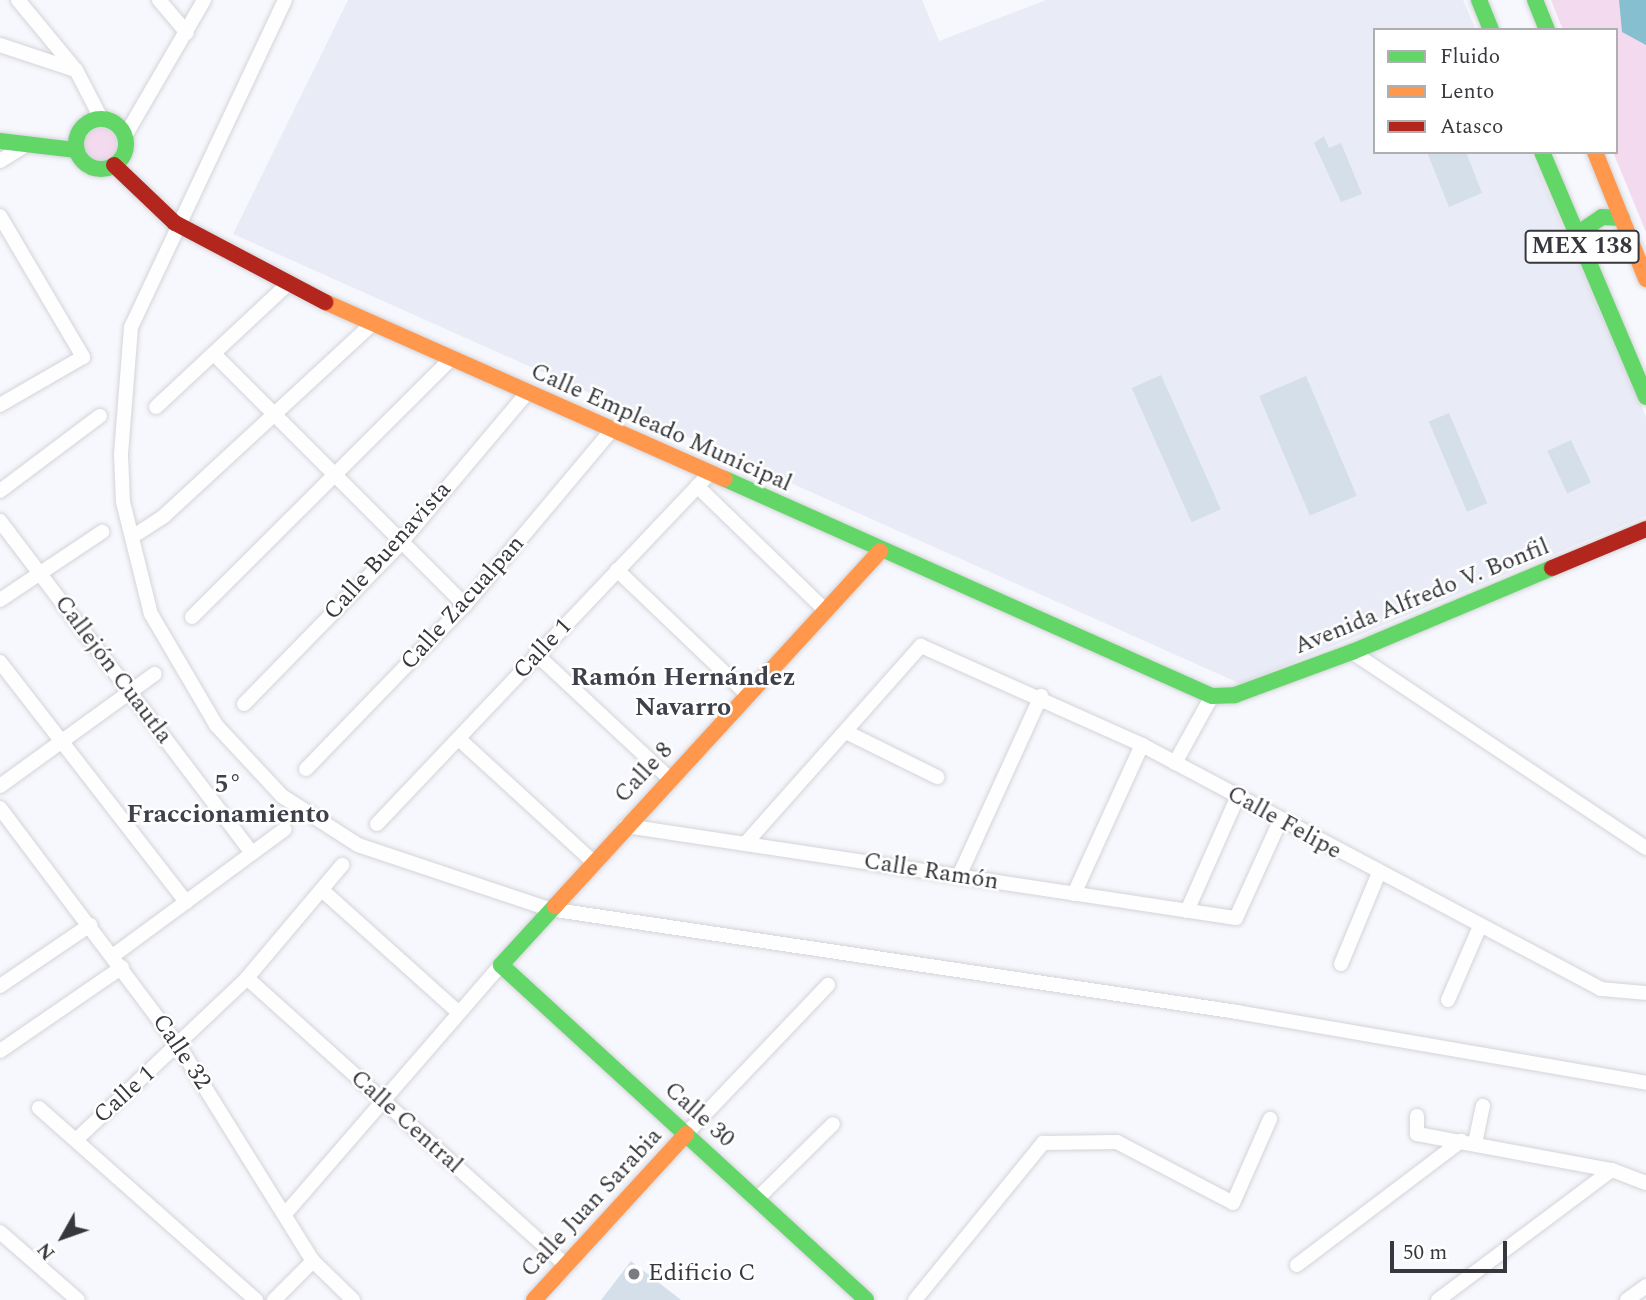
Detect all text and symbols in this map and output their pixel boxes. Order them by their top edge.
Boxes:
legend [1373,28,1618,154]
text: Fluido [1440,41,1500,73]
text: Lento [1440,76,1494,108]
text: Atasco [1440,111,1503,143]
road number: MEX 138 [1524,228,1640,266]
street label: Calle Empleado Municipal [526,357,796,499]
street label: Calle Buenavista [318,476,458,626]
street label: Calle Zacualpan [395,530,531,676]
street label: Avenida Alfredo V. Bonfil [1290,533,1554,661]
street label: Callejón Cuautla [48,590,178,750]
street label: Calle 1 [508,613,578,685]
district label: Ramón Hernández Navarro [571,662,795,724]
street label: Calle 8 [609,737,679,809]
district label: 5° Fraccionamiento [126,769,330,830]
street label: Calle Felipe [1222,780,1346,866]
street label: Calle Ramón [861,847,1001,897]
street label: Calle 32 [145,1009,217,1095]
street label: Calle 1 [88,1060,162,1130]
street label: Calle Central [344,1064,468,1180]
street label: Calle 30 [658,1076,740,1154]
street label: Calle Juan Sarabia [515,1122,669,1284]
north arrow [28,1202,98,1272]
scale bar [1394,1226,1511,1270]
text: N [30,1236,63,1266]
text: 50 m [1403,1237,1447,1269]
place label: Edificio C [648,1260,756,1288]
marker: Edificio C [626,1266,642,1282]

